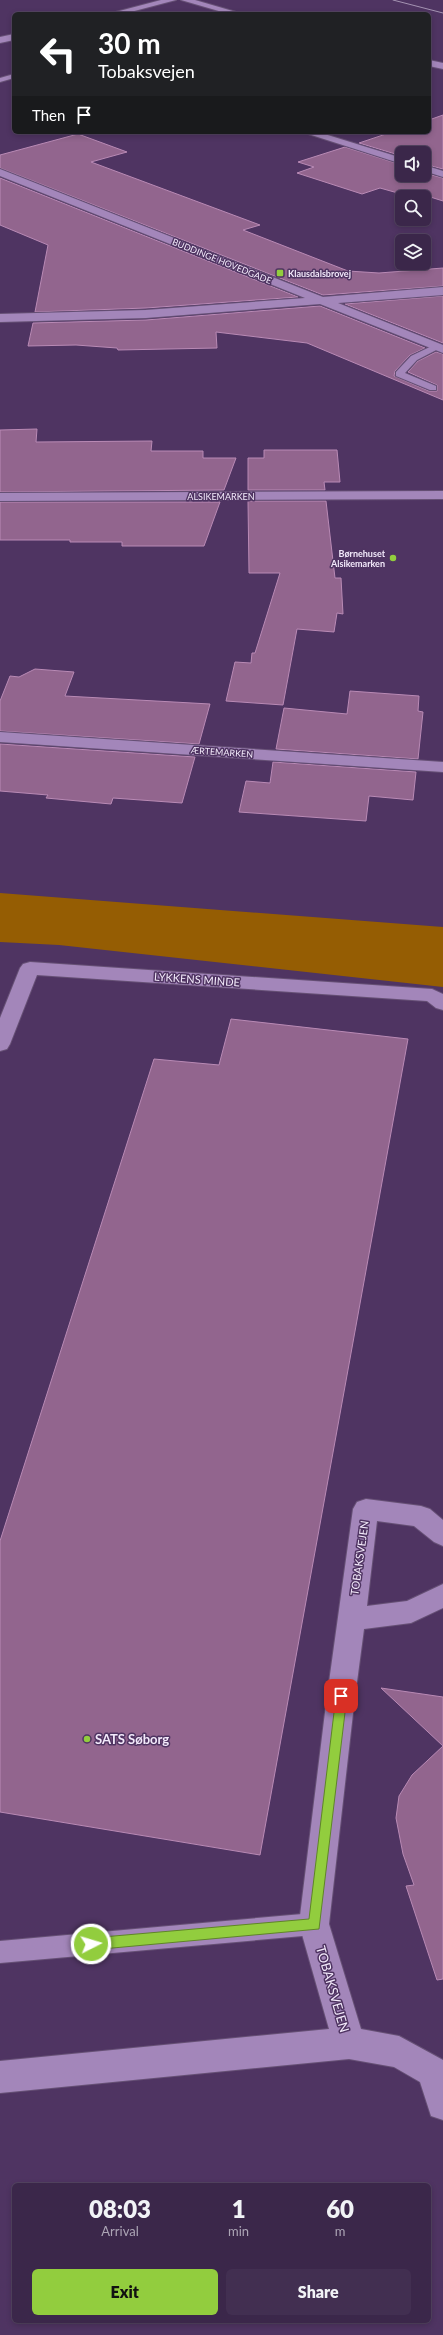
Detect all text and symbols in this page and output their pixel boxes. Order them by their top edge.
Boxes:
text: 30 m [98,26,161,60]
icon: left [32,28,84,80]
text: Tobaksvejen [98,60,195,82]
icon: arrive [73,104,95,126]
text: Then [32,106,65,124]
map controls [395,146,431,270]
button: sound [395,146,431,182]
button: search [395,190,431,226]
button: layers [395,234,431,270]
street label: BUDDINGE HOVEDGADE [171,236,273,286]
marker: Klausdalsbrovej [275,268,285,278]
place label: Klausdalsbrovej [288,268,351,279]
street label: ALSIKEMARKEN [187,491,255,502]
place label: Børnehuset Alsikemarken [330,548,386,569]
marker: Børnehuset Alsikemarken [388,553,398,563]
street label: ÆRTEMARKEN [189,744,254,760]
street label: LYKKENS MINDE [154,970,240,988]
street label: TOBAKSVEJEN [347,1520,371,1596]
pin [324,1679,358,1713]
icon: arrive [330,1685,352,1707]
place label: SATS Søborg [95,1731,169,1747]
marker: SATS Søborg [82,1734,92,1744]
position arrow [70,1923,112,1965]
street label: TOBAKSVEJEN [313,1944,353,2034]
text: 08:03 [89,2194,151,2223]
text: 1 [232,2194,246,2223]
text: 60 [326,2194,354,2223]
text: Arrival [101,2223,139,2239]
text: min [228,2223,249,2239]
text: m [335,2223,345,2239]
button: Exit [32,2269,218,2315]
button: Share [226,2269,411,2315]

